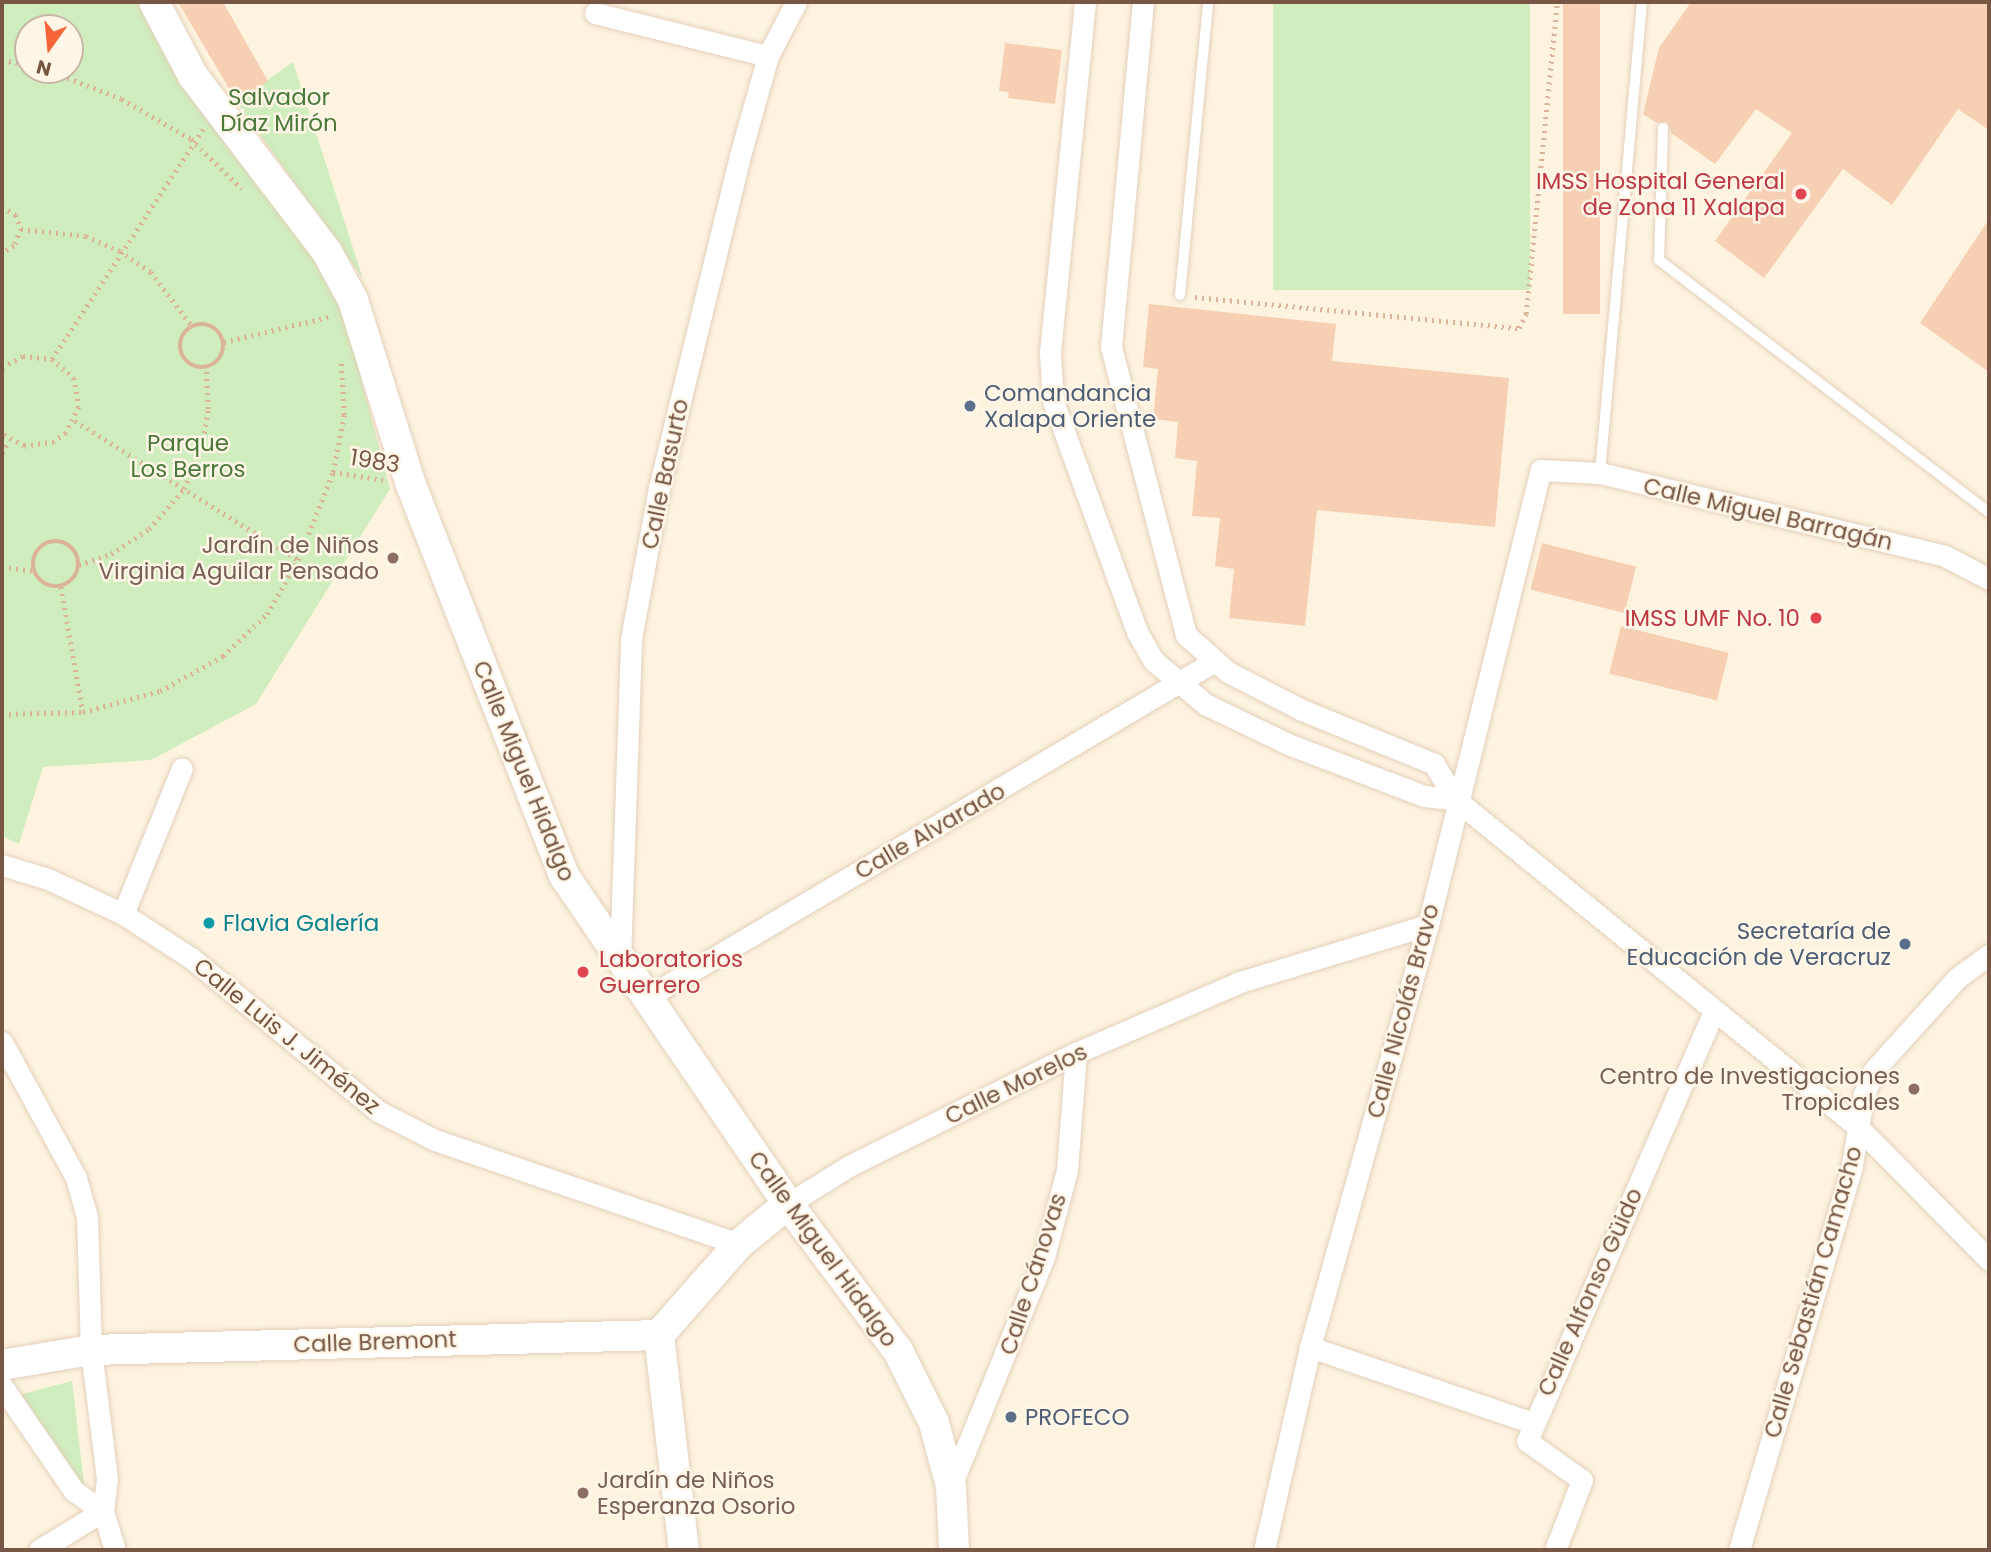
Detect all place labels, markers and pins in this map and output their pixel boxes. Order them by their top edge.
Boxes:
place label: IMSS Hospital General de Zona 11 Xalapa [1536,167,1785,221]
marker: IMSS Hospital General de Zona 11 Xalapa [1791,184,1811,204]
place label: Comandancia Xalapa Oriente [984,379,1156,433]
marker: Comandancia Xalapa Oriente [962,398,978,414]
place label: Jardín de Niños Virginia Aguilar Pensado [98,531,379,585]
marker: Jardín de Niños Virginia Aguilar Pensado [385,550,401,566]
place label: IMSS UMF No. 10 [1625,604,1800,632]
marker: IMSS UMF No. 10 [1806,608,1826,628]
place label: Flavia Galería [223,909,379,937]
marker: Flavia Galería [201,915,217,931]
place label: Secretaría de Educación de Veracruz [1627,917,1891,971]
marker: Secretaría de Educación de Veracruz [1897,936,1913,952]
place label: Laboratorios Guerrero [599,945,743,999]
marker: Laboratorios Guerrero [573,962,593,982]
place label: Centro de Investigaciones Tropicales [1600,1062,1900,1116]
marker: Centro de Investigaciones Tropicales [1906,1081,1922,1097]
place label: PROFECO [1025,1403,1130,1431]
marker: PROFECO [1003,1409,1019,1425]
place label: Jardín de Niños Esperanza Osorio [597,1466,795,1520]
marker: Jardín de Niños Esperanza Osorio [575,1485,591,1501]

